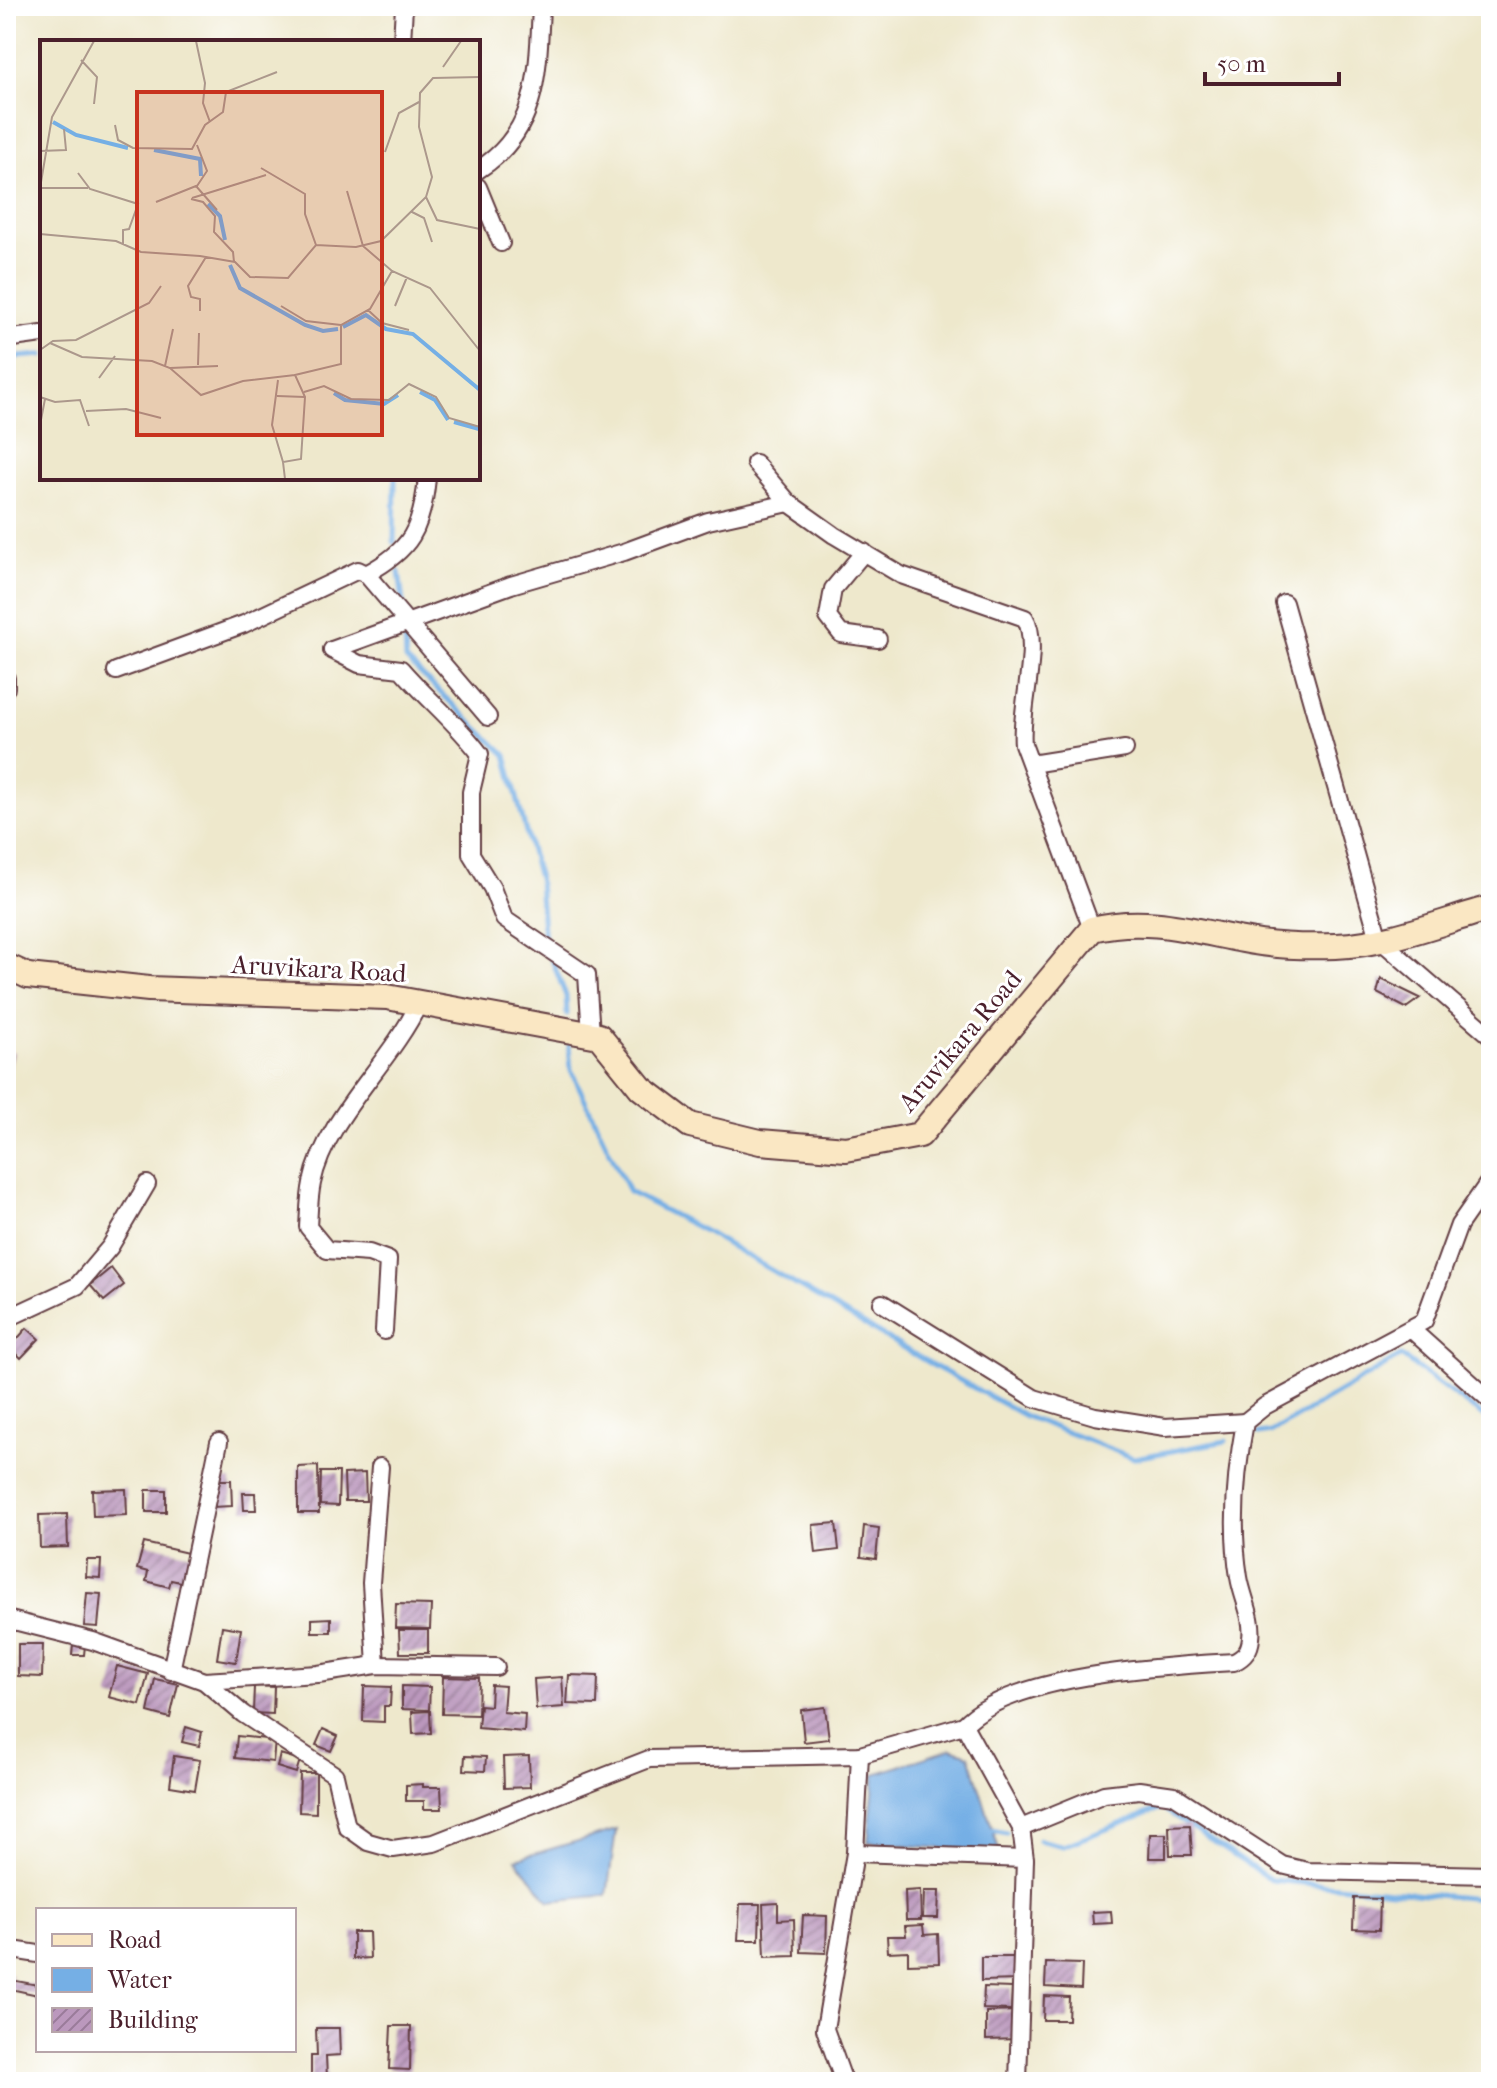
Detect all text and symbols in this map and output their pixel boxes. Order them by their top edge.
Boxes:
scale bar [1205,36,1339,86]
inset map [40,40,480,480]
text: 50 m [1217,50,1266,78]
street label: Aruvikara Road [230,949,408,989]
street label: Aruvikara Road [891,963,1029,1119]
legend [36,1908,296,2052]
text: Road [108,1926,162,1954]
text: Water [107,1966,172,1994]
text: Building [108,2006,199,2034]

